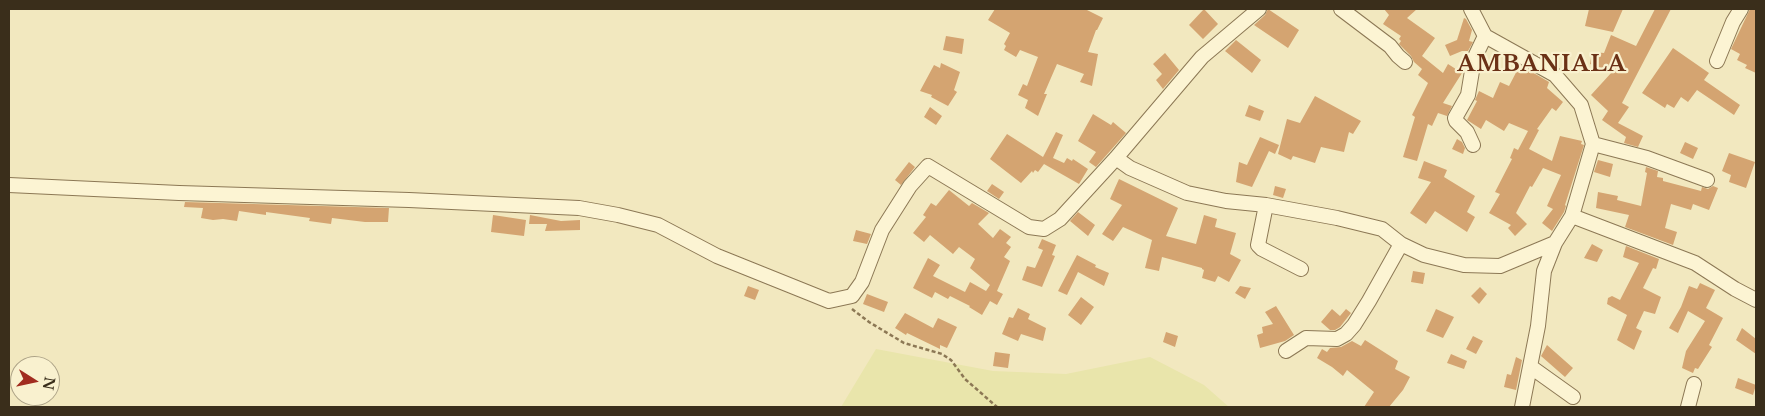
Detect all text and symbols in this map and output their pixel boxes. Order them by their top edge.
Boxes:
district label: AMBANIALA [1456,52,1628,78]
north arrow [10,356,60,406]
text: N [39,375,59,391]

